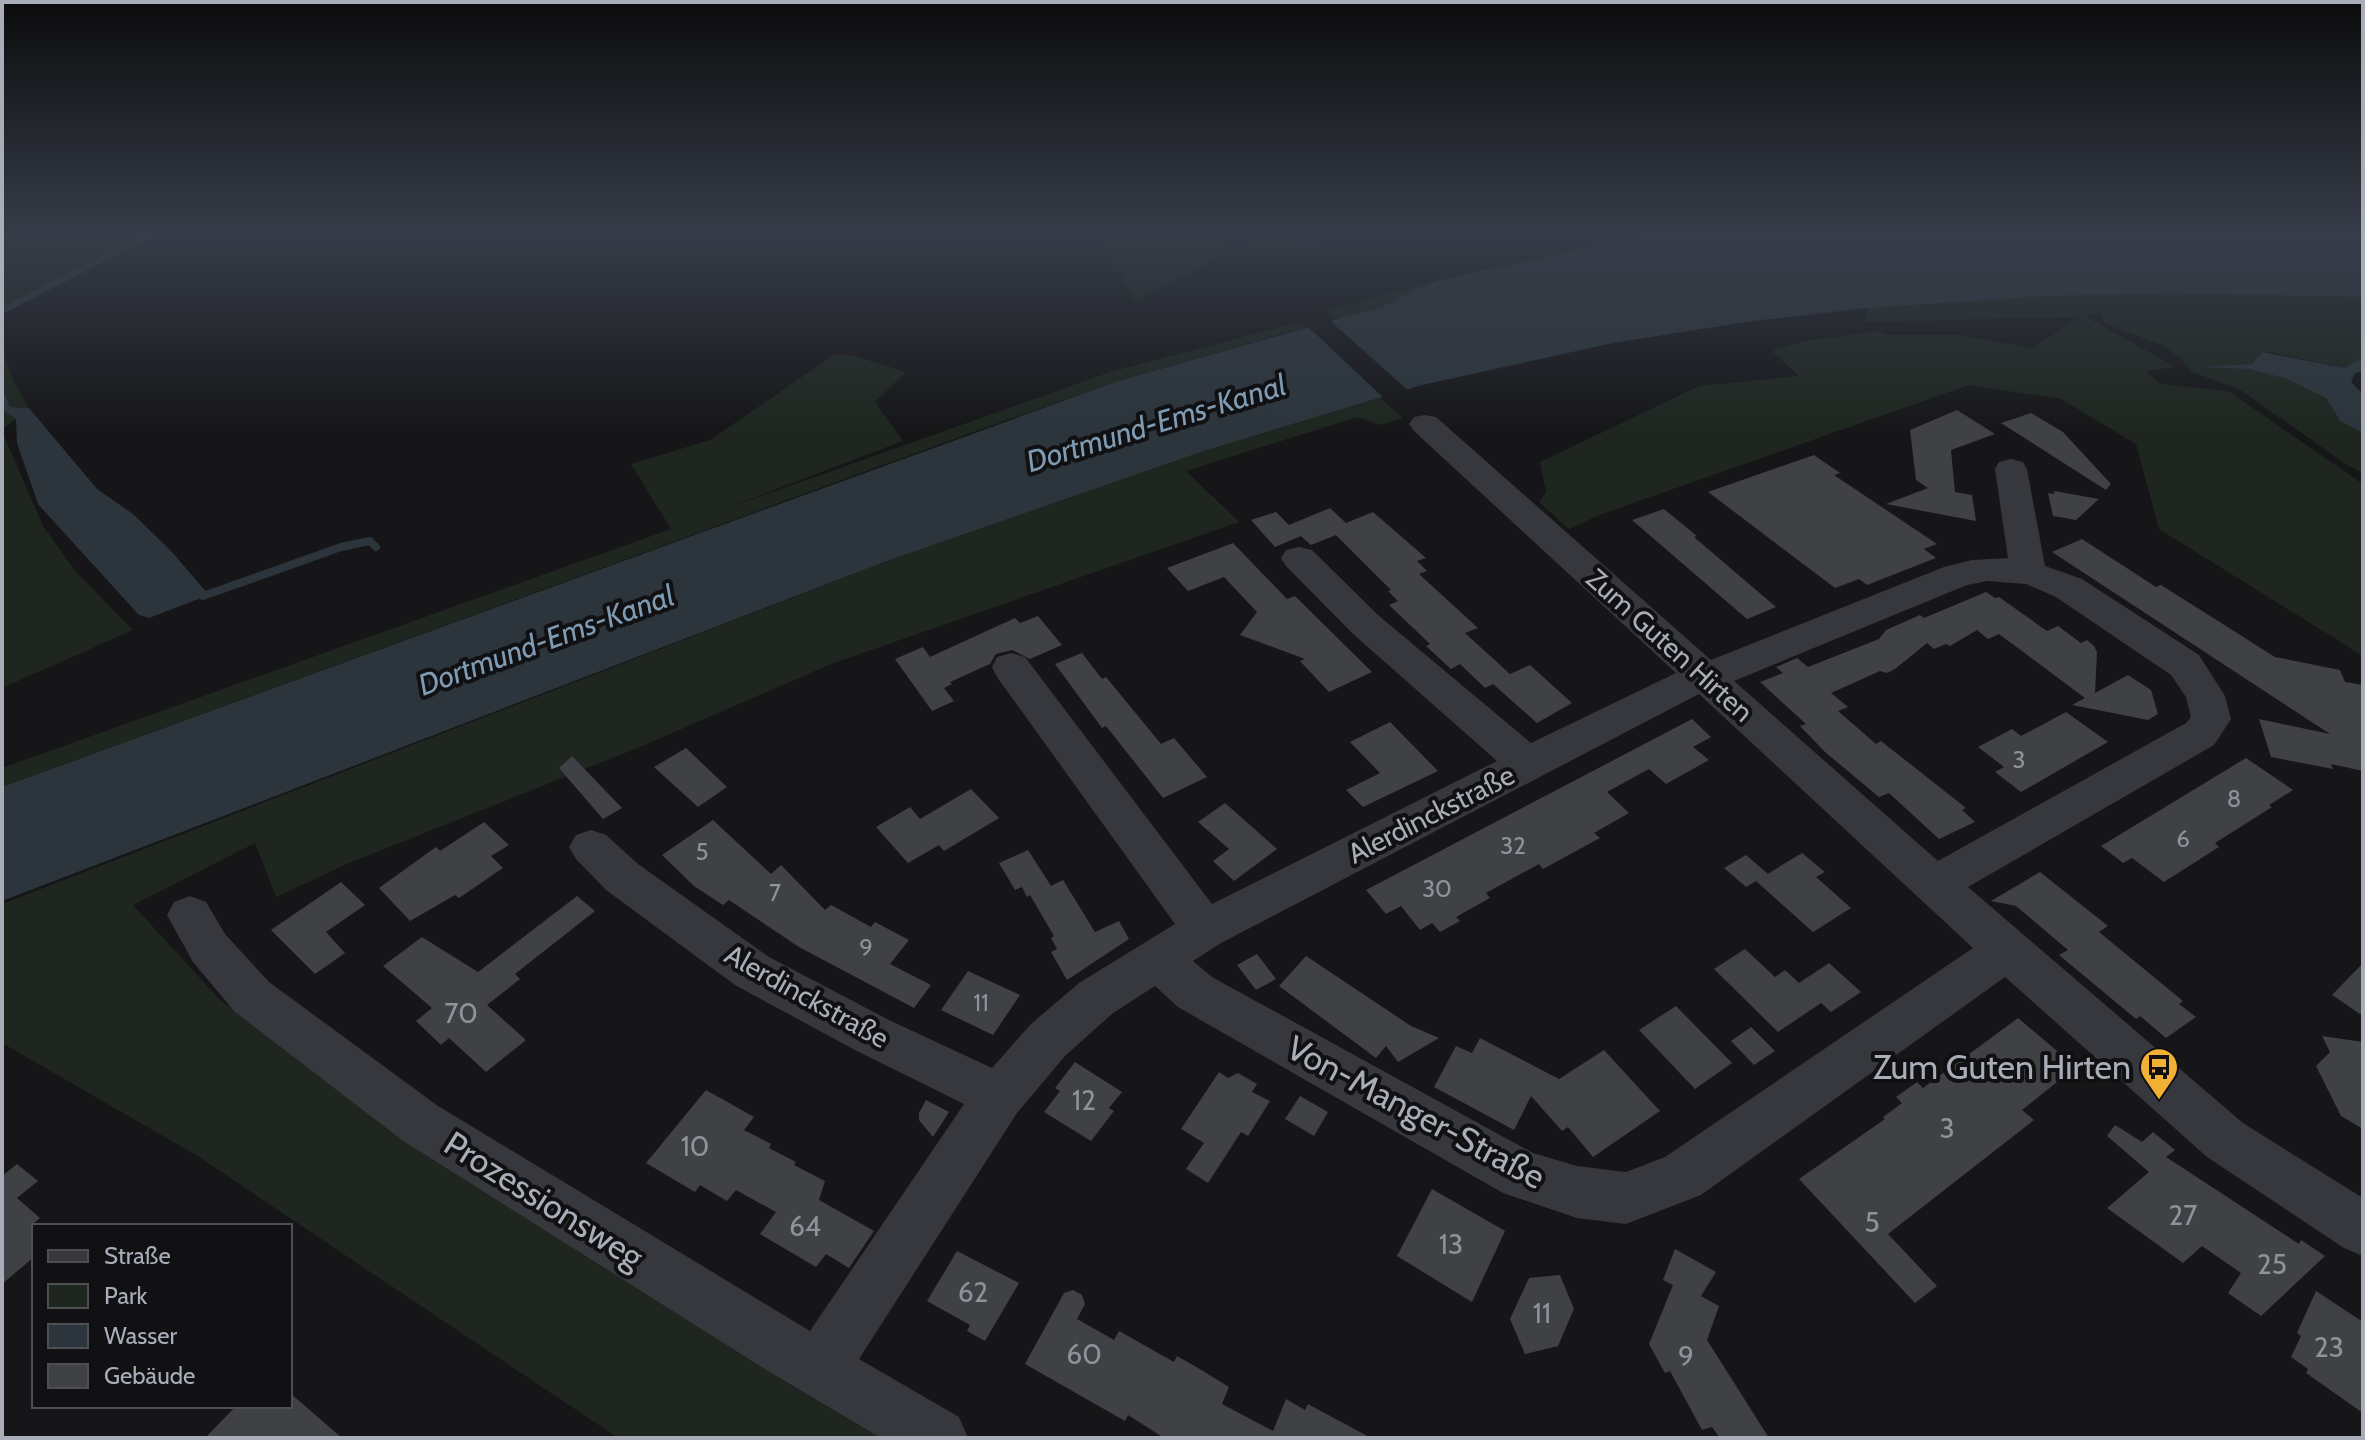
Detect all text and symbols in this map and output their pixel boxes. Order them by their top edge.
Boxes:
water label: Dortmund-Ems-Kanal [1022,366,1290,480]
street label: Zum Guten Hirten [1580,561,1760,729]
water label: Dortmund-Ems-Kanal [413,577,679,703]
house number: 3 [2013,745,2025,774]
street label: Alerdinckstraße [1342,757,1520,871]
house number: 8 [2227,784,2241,813]
house number: 6 [2176,824,2190,853]
house number: 32 [1500,831,1526,860]
house number: 5 [696,837,708,866]
house number: 30 [1422,874,1452,903]
house number: 7 [769,878,781,907]
house number: 9 [859,933,873,962]
street label: Alerdinckstraße [719,937,895,1055]
house number: 11 [973,988,989,1017]
house number: 70 [444,996,478,1030]
street label: Von-Manger-Straße [1280,1026,1552,1198]
place label: Zum Guten Hirten [1873,1046,2131,1088]
bus stop icon: Zum Guten Hirten [2138,1046,2180,1101]
house number: 12 [1072,1083,1096,1117]
house number: 3 [1939,1111,1955,1145]
street label: Prozessionsweg [437,1122,652,1278]
house number: 10 [681,1129,709,1163]
house number: 27 [2169,1198,2197,1232]
house number: 5 [1864,1205,1880,1239]
house number: 64 [789,1209,821,1243]
legend [32,1224,292,1408]
house number: 13 [1439,1227,1463,1261]
text: Straße [104,1241,171,1270]
house number: 25 [2257,1247,2287,1281]
house number: 62 [958,1275,988,1309]
text: Park [104,1281,147,1310]
house number: 11 [1533,1296,1551,1330]
text: Wasser [104,1321,177,1350]
house number: 23 [2314,1330,2344,1364]
house number: 60 [1066,1337,1102,1371]
house number: 9 [1678,1339,1694,1373]
text: Gebäude [104,1361,195,1390]

